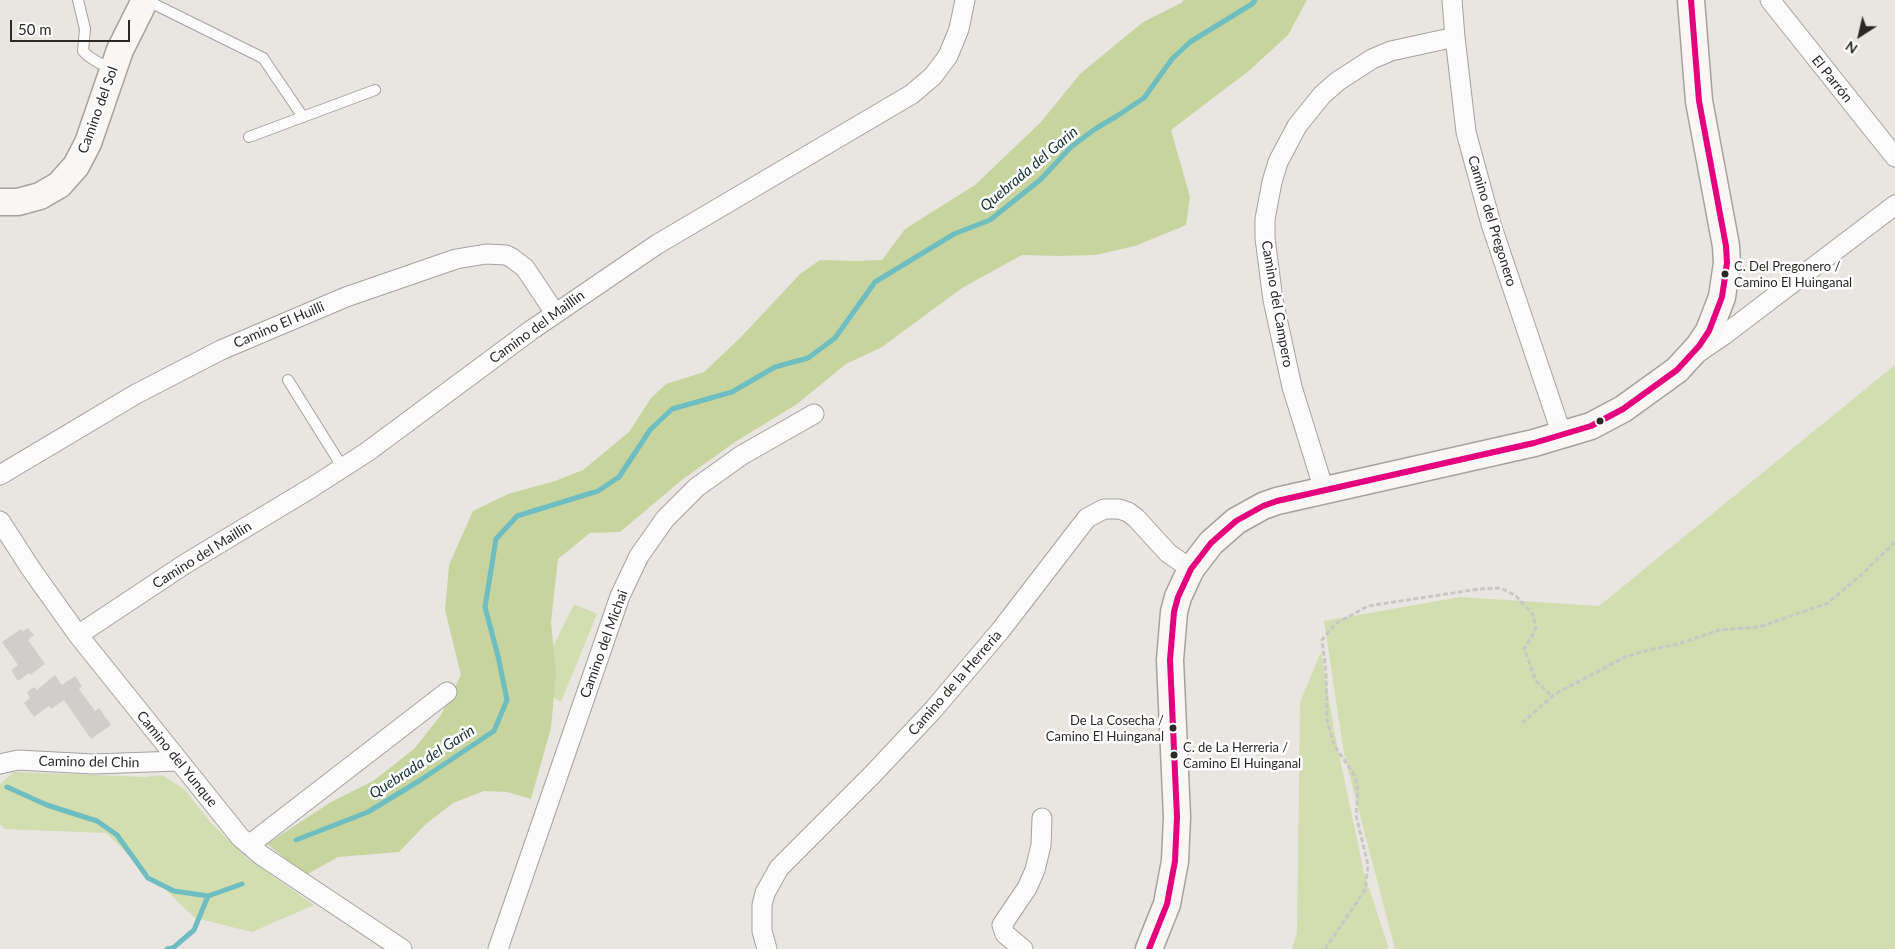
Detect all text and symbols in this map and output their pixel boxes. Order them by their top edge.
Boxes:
scale bar [12,10,132,42]
north arrow [1835,10,1885,60]
text: 50 m [18,20,52,38]
text: N [1842,38,1860,58]
street label: El Parrón [1808,52,1856,106]
street label: Camino del Sol [74,64,122,156]
water label: Quebrada del Garin [976,123,1082,215]
street label: Camino del Pregonero [1464,153,1520,289]
street label: Camino del Campero [1258,239,1296,369]
place label: C. Del Pregonero / Camino El Huinganal [1734,259,1852,290]
marker: C. Del Pregonero / Camino El Huinganal [1720,269,1730,279]
street label: Camino del Maillin [486,287,588,367]
street label: Camino El Huilli [231,298,327,352]
unlabelled marker [1595,416,1605,426]
street label: Camino del Maillin [149,518,255,592]
street label: Camino del Michai [577,588,631,700]
street label: Camino de la Herreria [905,627,1005,739]
street label: Camino del Yunque [133,708,221,810]
place label: De La Cosecha / Camino El Huinganal [1046,713,1164,744]
water label: Quebrada del Garin [366,721,478,803]
marker: De La Cosecha / Camino El Huinganal [1168,723,1178,733]
place label: C. de La Herreria / Camino El Huinganal [1183,740,1301,771]
marker: C. de La Herreria / Camino El Huinganal [1169,750,1179,760]
street label: Camino del Chin [38,753,140,771]

